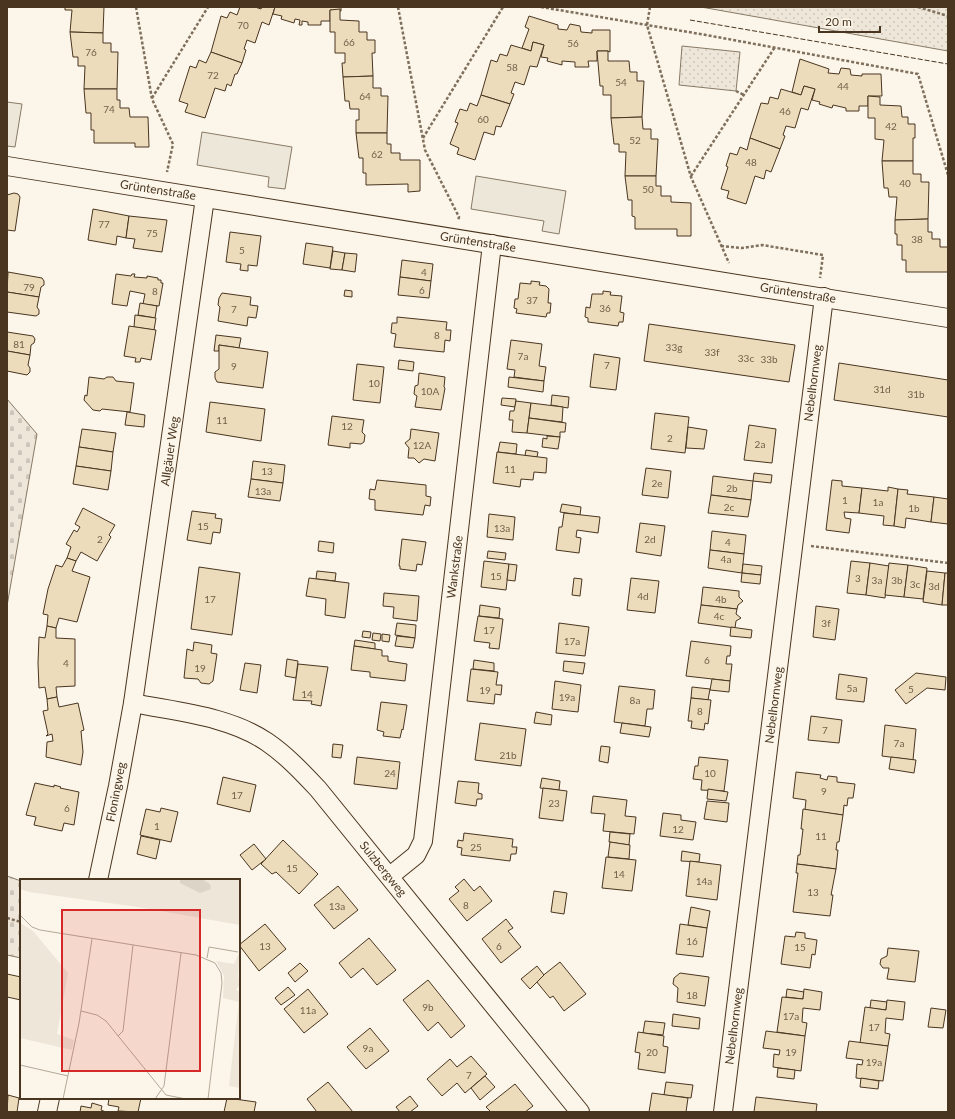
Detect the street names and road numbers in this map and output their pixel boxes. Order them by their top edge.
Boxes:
street label: Grüntenstraße [119,176,197,203]
street label: Grüntenstraße [439,228,517,255]
street label: Grüntenstraße [759,279,837,306]
street label: Nebelhornweg [800,343,825,422]
street label: Allgäuer Weg [157,415,182,487]
street label: Wankstraße [443,534,466,599]
street label: Nebelhornweg [761,665,786,744]
street label: Floningweg [102,761,129,823]
street label: Sulzbergweg [357,838,410,899]
street label: Nebelhornweg [721,986,746,1065]

